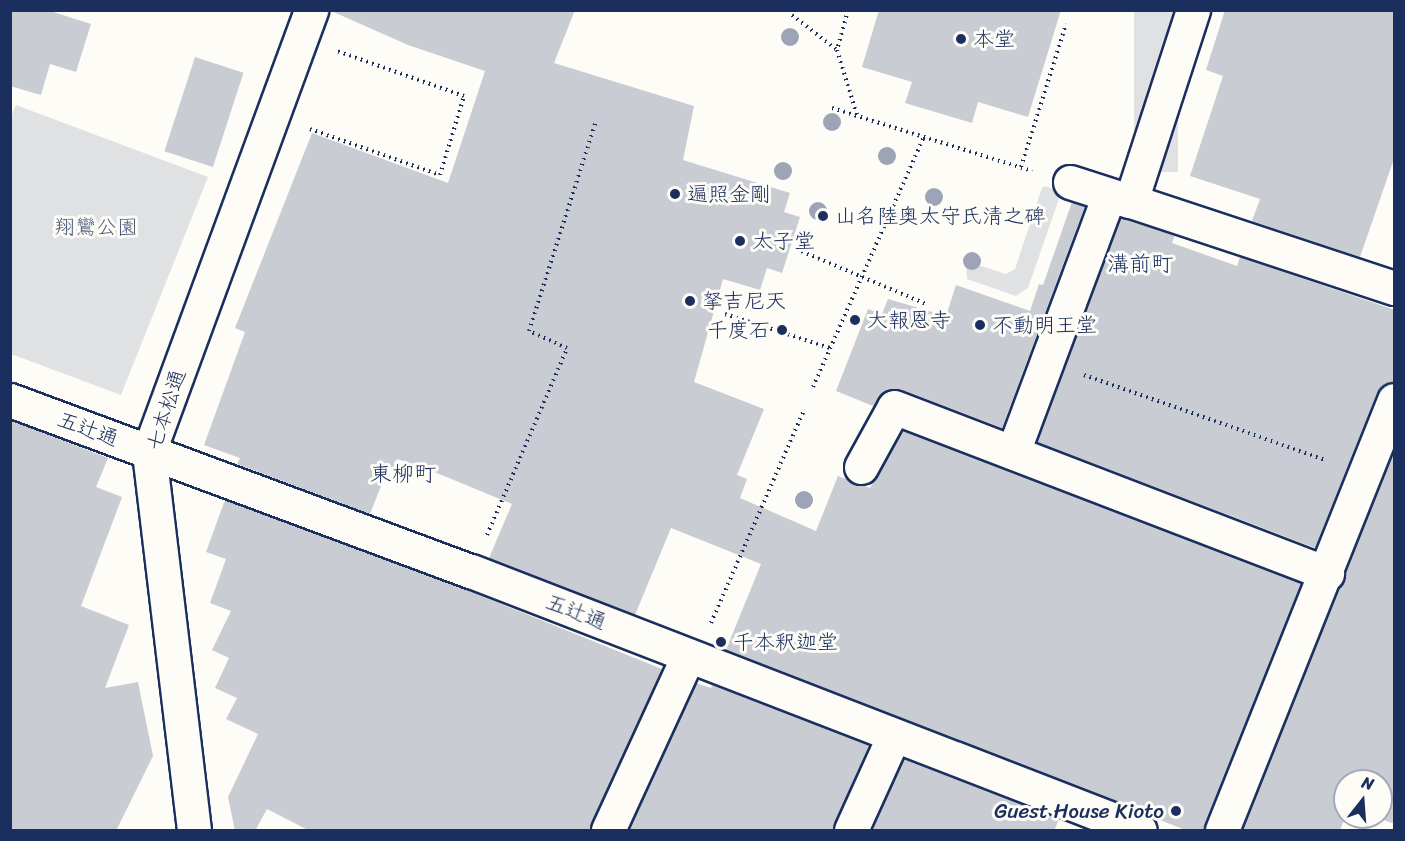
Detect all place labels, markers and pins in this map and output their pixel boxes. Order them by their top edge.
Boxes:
place label: 本堂 [973,26,1015,52]
marker: 本堂 [954,32,968,46]
place label: 遍照金剛 [687,181,771,207]
marker: 遍照金剛 [668,187,682,201]
place label: 山名陸奥太守氏淸之碑 [835,203,1045,229]
marker: 山名陸奥太守氏淸之碑 [816,209,830,223]
place label: 太子堂 [752,228,815,254]
marker: 太子堂 [733,234,747,248]
place label: 拏吉尼天 [702,288,786,314]
marker: 拏吉尼天 [683,294,697,308]
place label: 大報恩寺 [867,307,951,333]
place label: 不動明王堂 [992,312,1097,338]
marker: 大報恩寺 [848,313,862,327]
place label: 千度石 [707,317,770,343]
marker: 不動明王堂 [973,318,987,332]
marker: 千度石 [775,323,789,337]
place label: 千本釈迦堂 [733,629,838,655]
marker: 千本釈迦堂 [714,635,728,649]
place label: Guest House Kioto [994,798,1164,824]
marker: Guest House Kioto [1169,804,1183,818]

